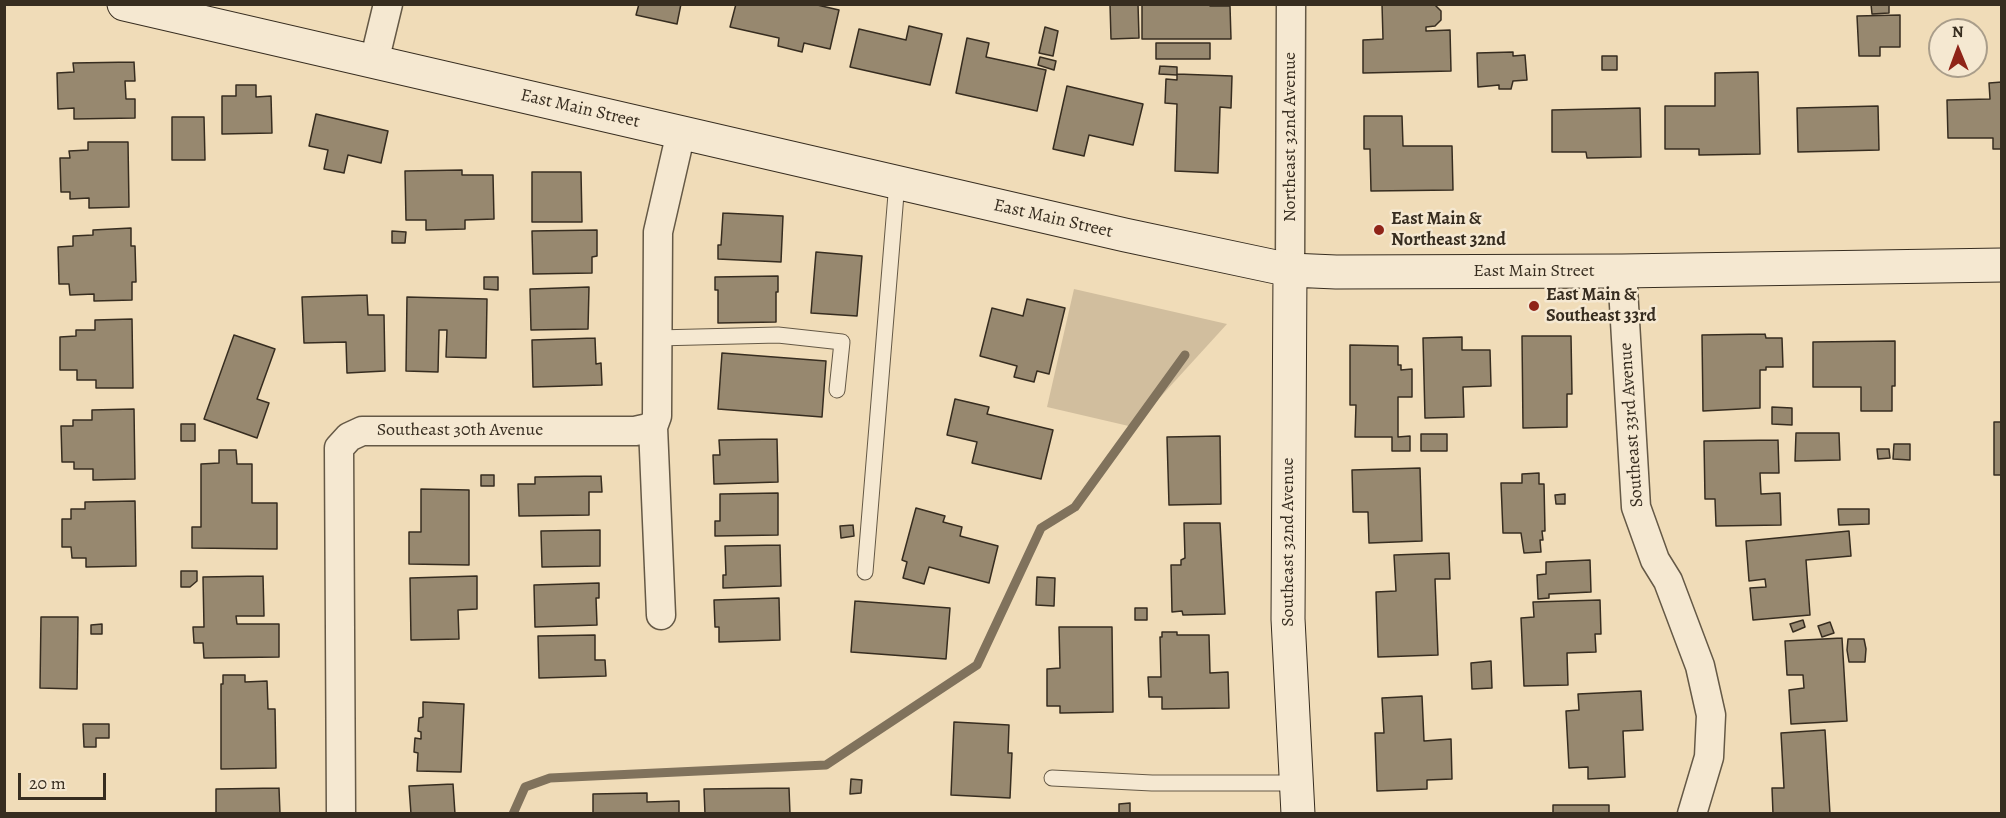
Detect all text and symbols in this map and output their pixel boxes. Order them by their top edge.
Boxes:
north arrow [1928,18,1988,78]
text: N [1952,21,1964,43]
street label: Northeast 32nd Avenue [1280,52,1302,222]
street label: East Main Street [518,85,642,133]
street label: East Main Street [991,195,1115,243]
place label: East Main & Northeast 32nd [1391,209,1506,252]
marker: East Main & Northeast 32nd [1372,223,1386,237]
street label: East Main Street [1473,261,1595,283]
place label: East Main & Southeast 33rd [1546,285,1656,328]
marker: East Main & Southeast 33rd [1527,299,1541,313]
street label: Southeast 33rd Avenue [1615,342,1649,508]
street label: Southeast 30th Avenue [377,420,543,442]
street label: Southeast 32nd Avenue [1278,457,1300,627]
scale bar [21,761,110,799]
text: 20 m [29,771,66,795]

